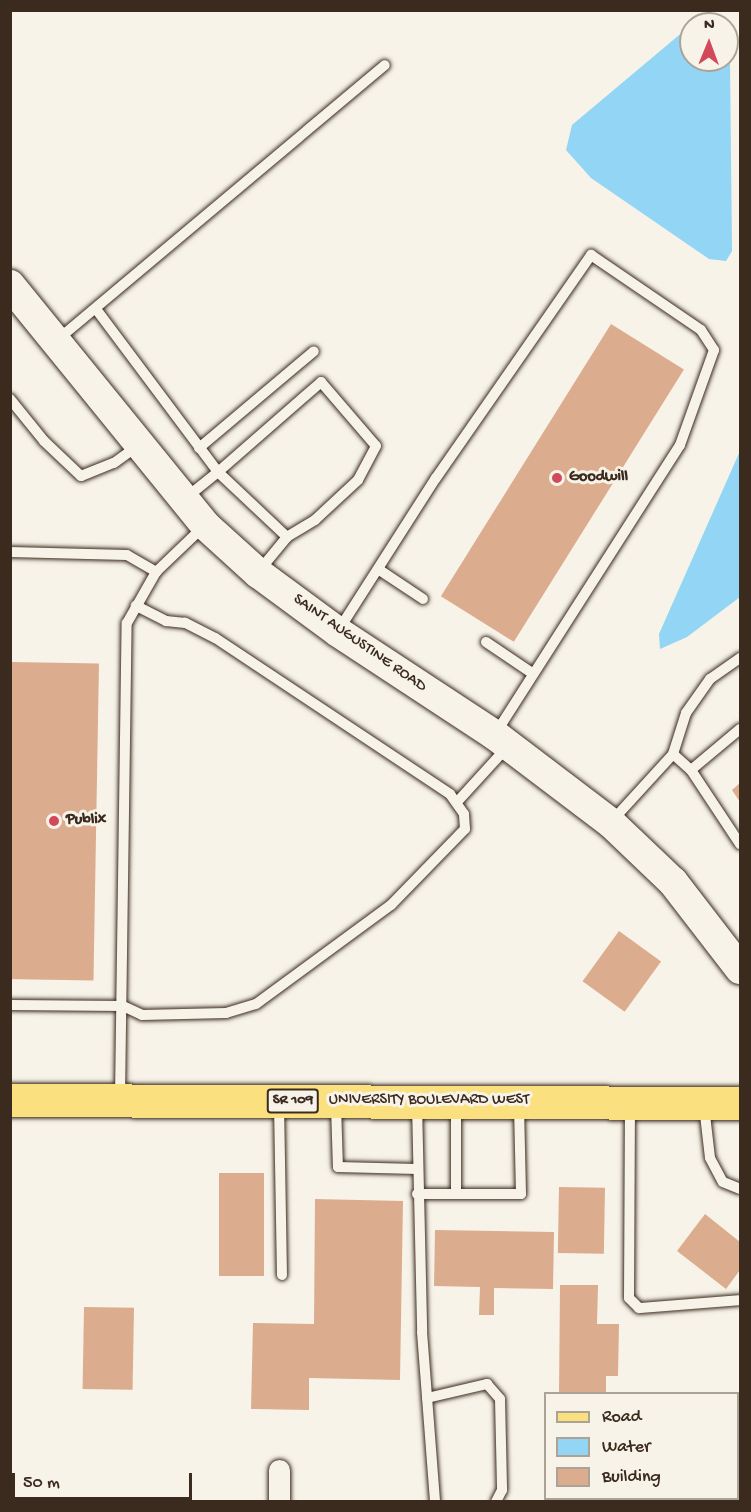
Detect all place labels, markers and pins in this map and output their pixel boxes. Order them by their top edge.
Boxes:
place label: Goodwill [569,468,628,488]
marker: Goodwill [550,471,564,485]
place label: Publix [66,811,106,831]
marker: Publix [47,814,61,828]

